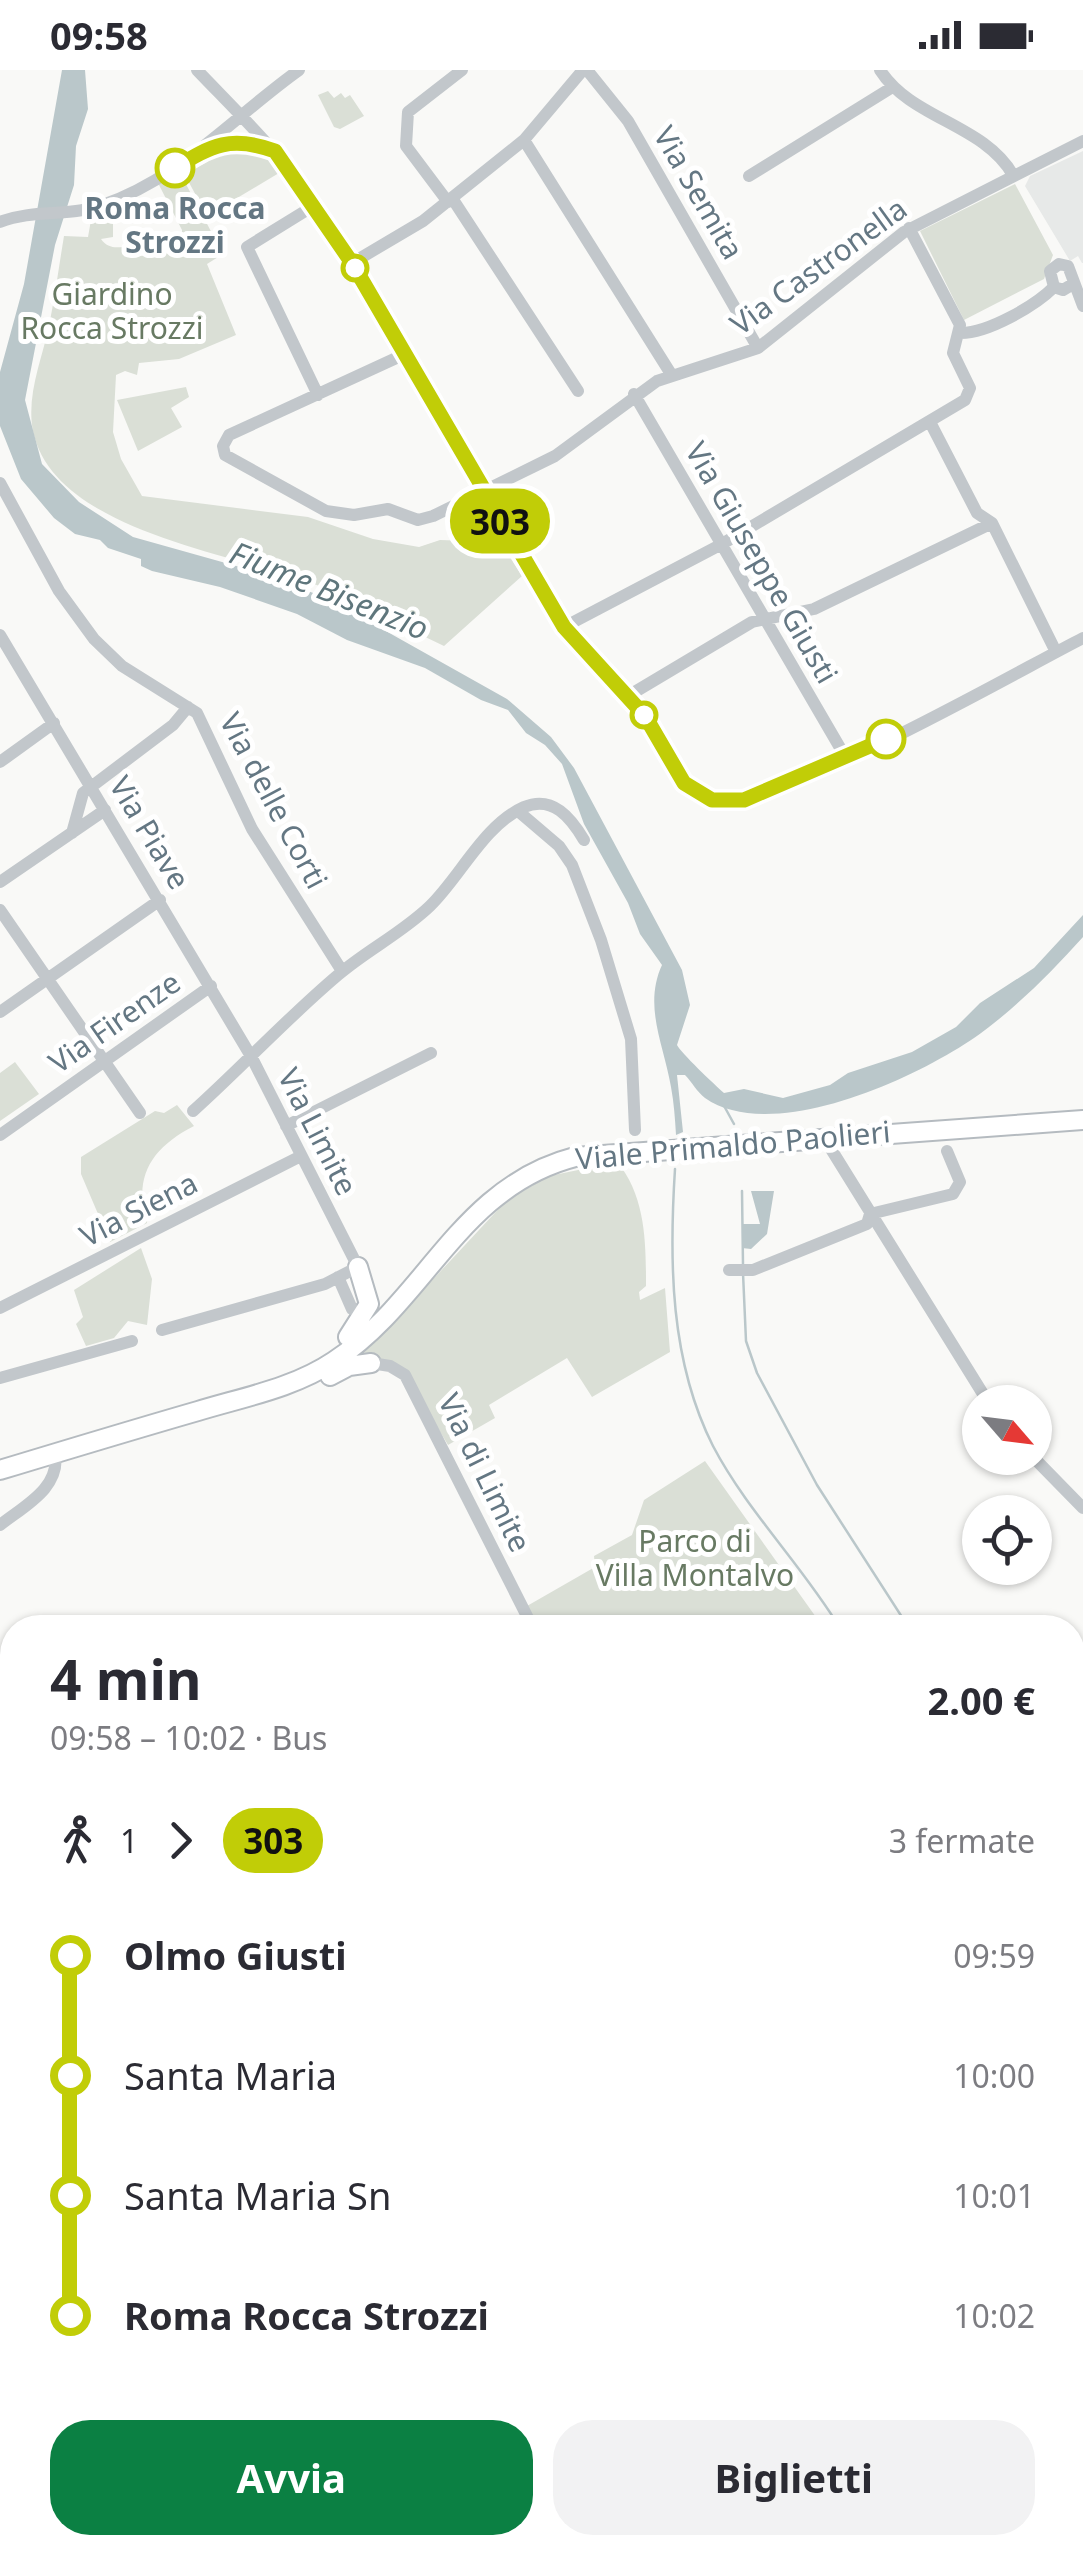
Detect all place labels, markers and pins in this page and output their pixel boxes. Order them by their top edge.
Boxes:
marker: Roma Rocca Strozzi [156,149,194,187]
place label: Roma Rocca Strozzi [85,187,265,262]
unlabelled marker [342,255,368,281]
unlabelled marker [631,702,657,728]
unlabelled marker [867,720,905,758]

